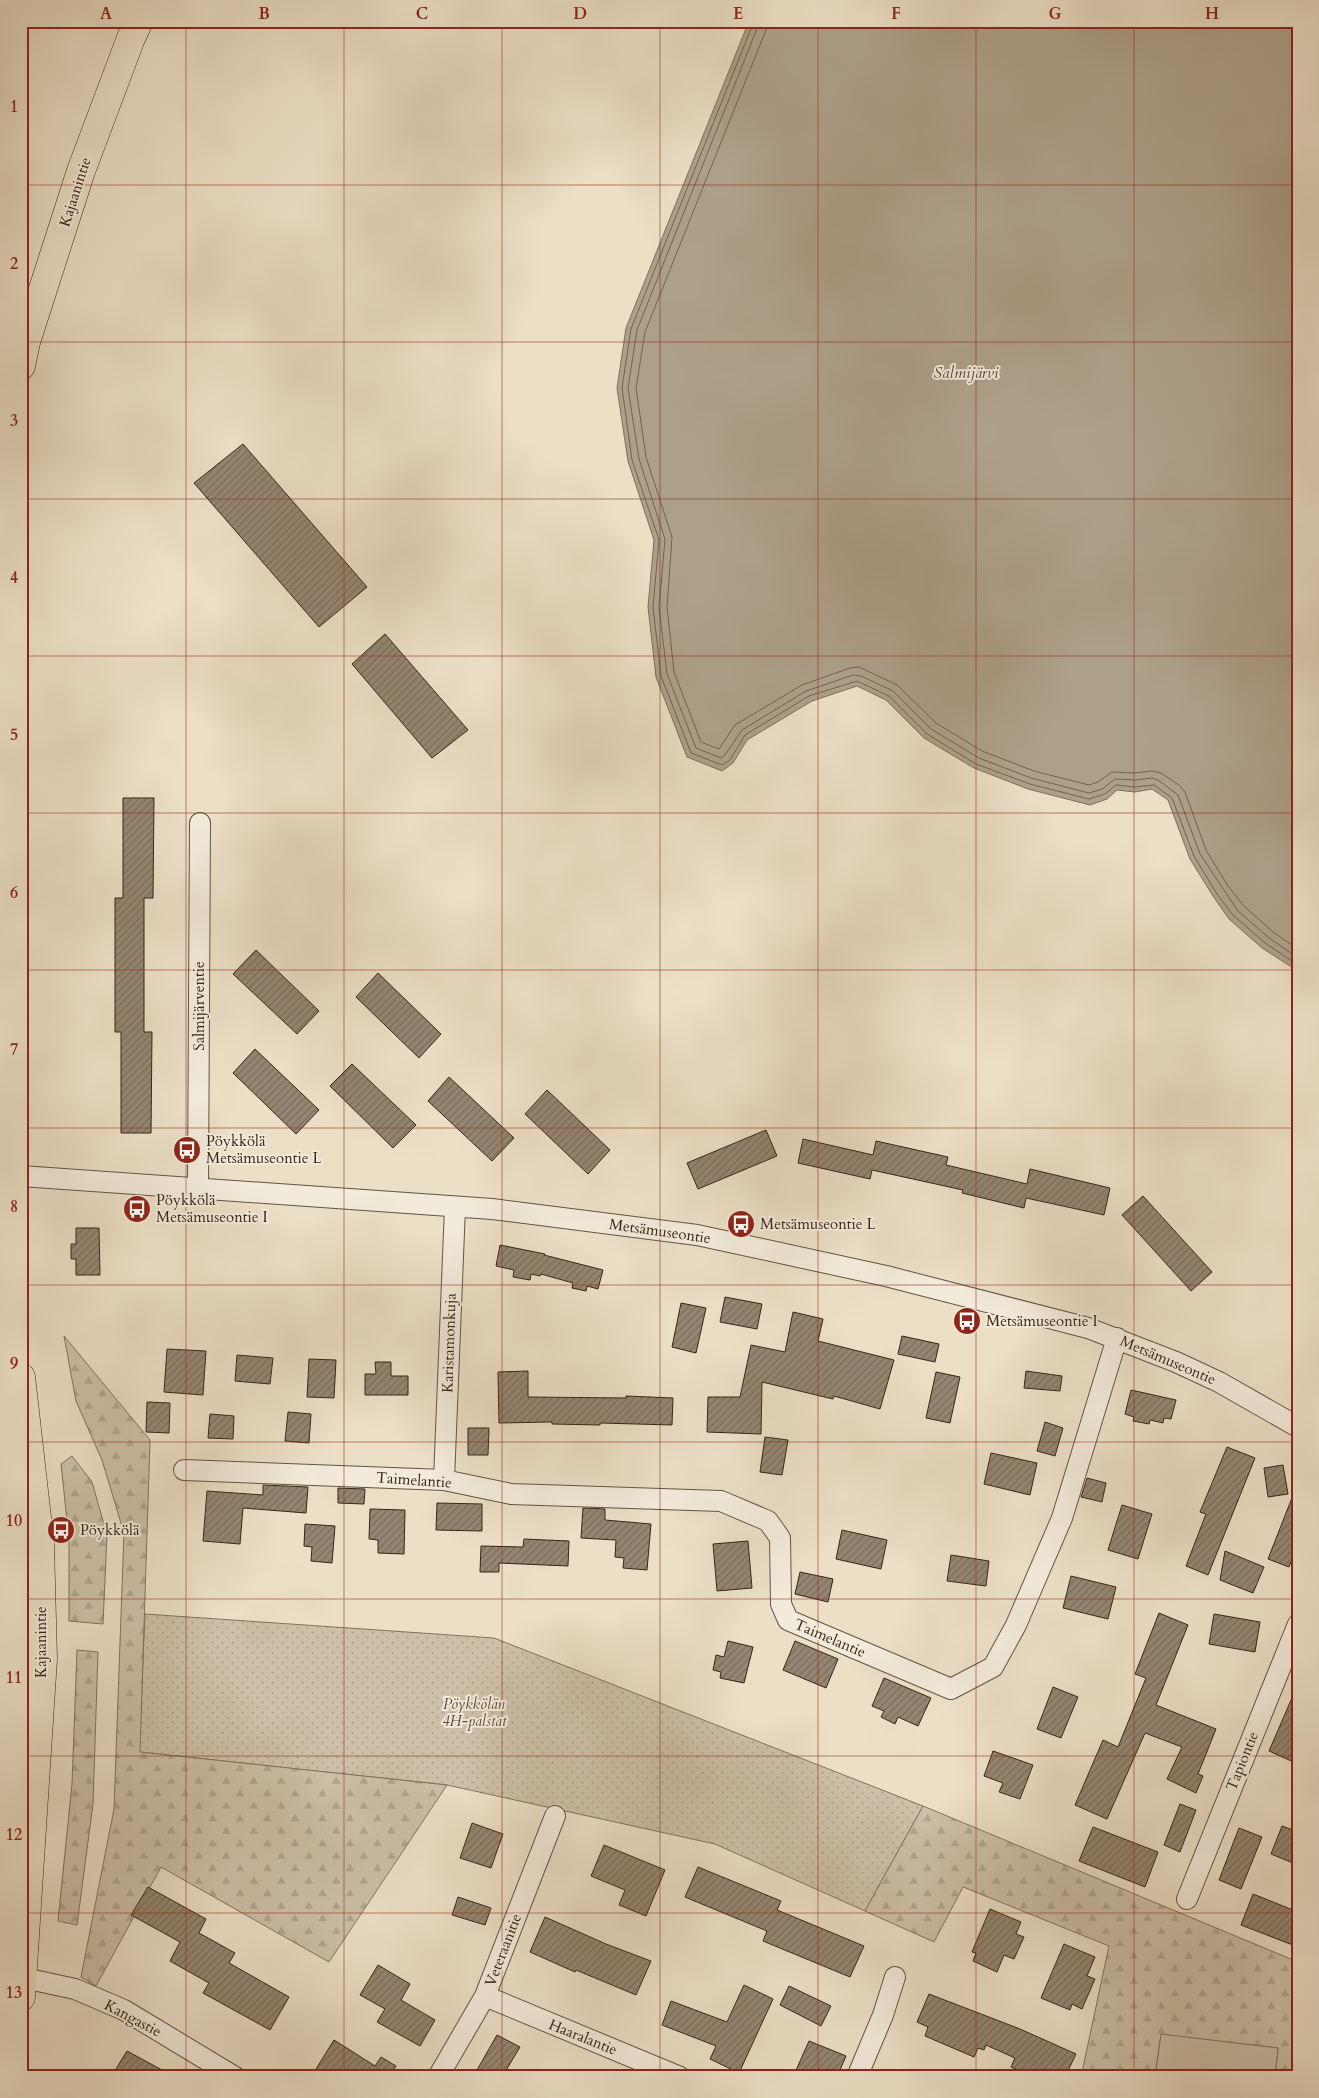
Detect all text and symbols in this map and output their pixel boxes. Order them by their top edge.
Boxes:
text: A [100,3,112,25]
text: B [258,3,270,25]
text: C [416,3,428,25]
text: D [573,3,587,25]
text: E [733,3,743,25]
text: F [891,3,901,25]
text: G [1048,3,1062,25]
text: H [1205,3,1219,25]
text: 1 [10,96,18,118]
street label: Kajaanintie [54,155,96,229]
text: 2 [10,253,18,275]
water label: Salmijärvi [934,362,999,384]
text: 3 [10,410,18,432]
text: 4 [10,567,18,589]
text: 5 [10,724,18,746]
text: 6 [10,882,18,904]
street label: Salmijärventie [189,961,209,1051]
text: 7 [10,1039,18,1061]
place label: Pöykkölä Metsämuseontie L [206,1131,322,1168]
bus stop icon: Pöykkölä Metsämuseontie L [172,1135,202,1165]
place label: Pöykkölä Metsämuseontie I [156,1190,268,1227]
bus stop icon: Pöykkölä Metsämuseontie I [122,1194,152,1224]
text: 8 [10,1196,18,1218]
bus stop icon: Metsämuseontie L [726,1209,756,1239]
street label: Metsämuseontie [608,1214,712,1248]
place label: Metsämuseontie L [760,1214,876,1234]
street label: Karistamonkuja [437,1292,461,1393]
bus stop icon: Metsämuseontie I [952,1306,982,1336]
place label: Metsämuseontie I [986,1311,1098,1331]
street label: Metsämuseontie [1117,1331,1219,1389]
text: 9 [10,1353,18,1375]
street label: Taimelantie [375,1467,453,1493]
text: 10 [6,1510,22,1532]
bus stop icon: Pöykkölä [46,1515,76,1545]
place label: Pöykkölä [80,1520,140,1540]
street label: Kajaanintie [31,1606,51,1678]
street label: Taimelantie [791,1614,869,1662]
text: 11 [6,1667,22,1689]
park label: Pöykkölän 4H-palstat [442,1694,507,1731]
street label: Tapiontie [1221,1728,1263,1794]
text: 12 [6,1824,22,1846]
street label: Veteraanitie [480,1911,526,1989]
text: 13 [6,1982,22,2004]
street label: Kangastie [101,1995,165,2041]
street label: Haaralantie [546,2014,620,2060]

